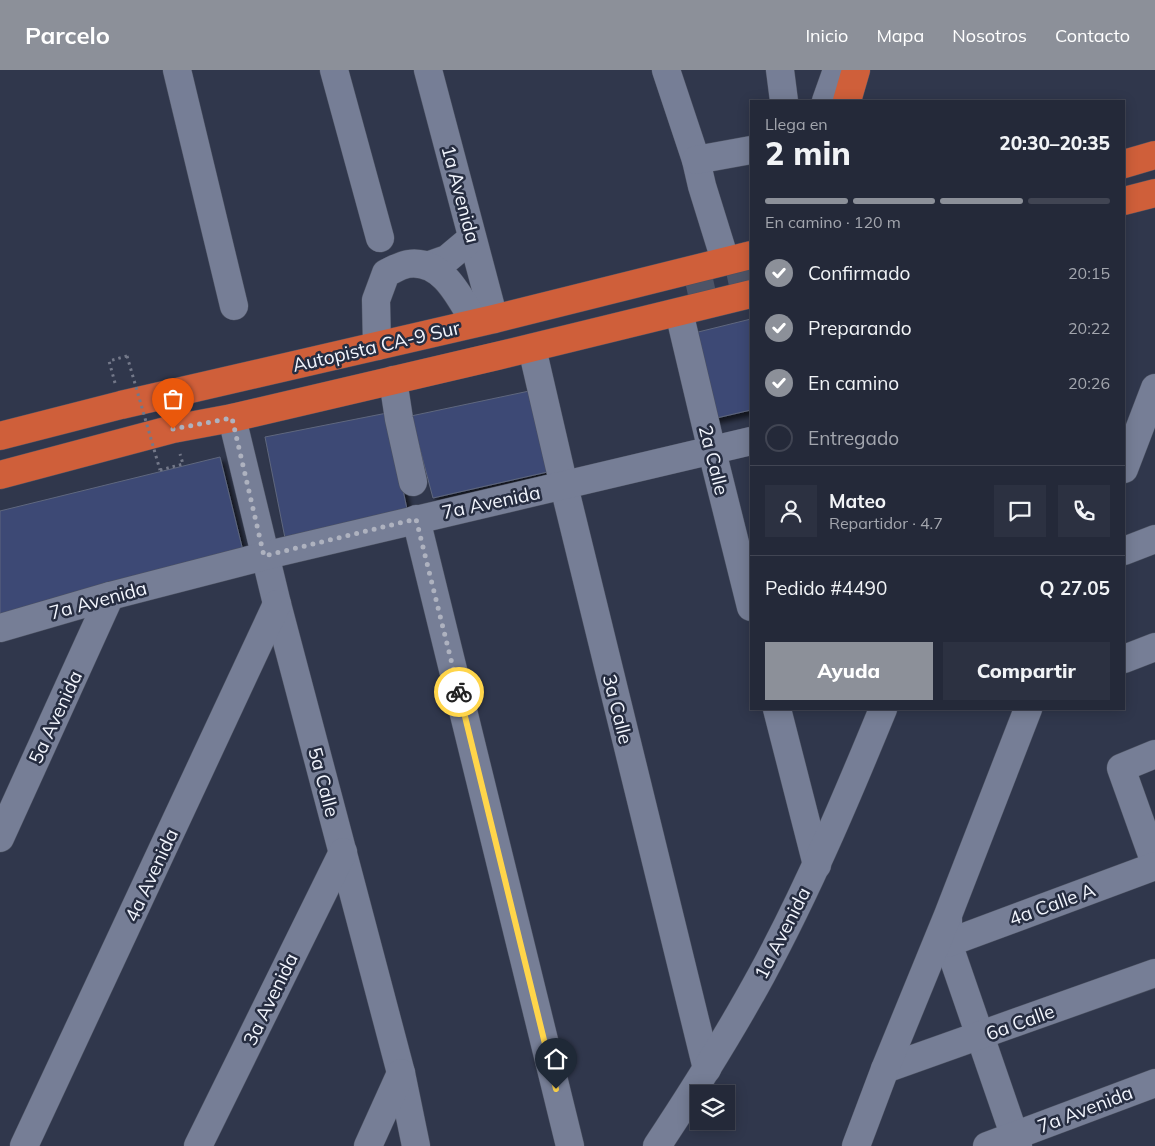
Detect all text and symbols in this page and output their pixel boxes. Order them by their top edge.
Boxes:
text: Parcelo [25,20,110,50]
text: Inicio [805,24,848,47]
text: Mapa [876,24,924,47]
text: Nosotros [952,24,1027,47]
text: Contacto [1055,24,1130,47]
text: Llega en [765,114,828,134]
text: 20:30–20:35 [999,131,1110,155]
text: 2 min [765,133,851,173]
street label: 1a Avenida [436,143,486,245]
text: En camino · 120 m [765,212,901,232]
icon: check [765,259,793,287]
text: Confirmado [808,261,910,285]
text: 20:15 [1068,263,1110,283]
icon: check [765,314,793,342]
street label: Autopista CA-9 Sur [290,315,462,377]
text: Preparando [808,316,912,340]
text: 20:22 [1068,318,1110,338]
icon: check [765,369,793,397]
text: En camino [808,371,899,395]
text: 20:26 [1068,373,1110,393]
pin [152,378,194,429]
icon: bag [159,385,187,413]
street label: 2a Calle [694,423,734,497]
text: Entregado [808,426,899,450]
street label: 7a Avenida [440,480,542,524]
button: person [765,485,817,537]
button: chat [994,485,1046,537]
button: phone [1058,485,1110,537]
text: Mateo [829,489,886,513]
text: Repartidor · 4.7 [829,513,943,533]
street label: 7a Avenida [47,575,149,625]
text: Pedido #4490 [765,576,887,600]
text: Q 27.05 [1040,576,1110,600]
button: Ayuda [765,642,933,700]
button: Compartir [943,642,1110,700]
street label: 5a Avenida [23,667,87,767]
courier [434,667,484,717]
street label: 3a Calle [598,672,638,746]
icon: bike [445,678,473,706]
street label: 5a Calle [303,744,345,820]
street label: 4a Avenida [119,825,183,925]
street label: 4a Calle A [1006,877,1098,931]
street label: 1a Avenida [749,883,815,983]
street label: 3a Avenida [237,949,303,1049]
street label: 6a Calle [982,999,1058,1045]
pin [535,1038,577,1089]
icon: home [542,1045,570,1073]
street label: 7a Avenida [1034,1080,1136,1138]
map controls [690,1085,735,1130]
button: layers [690,1085,735,1130]

